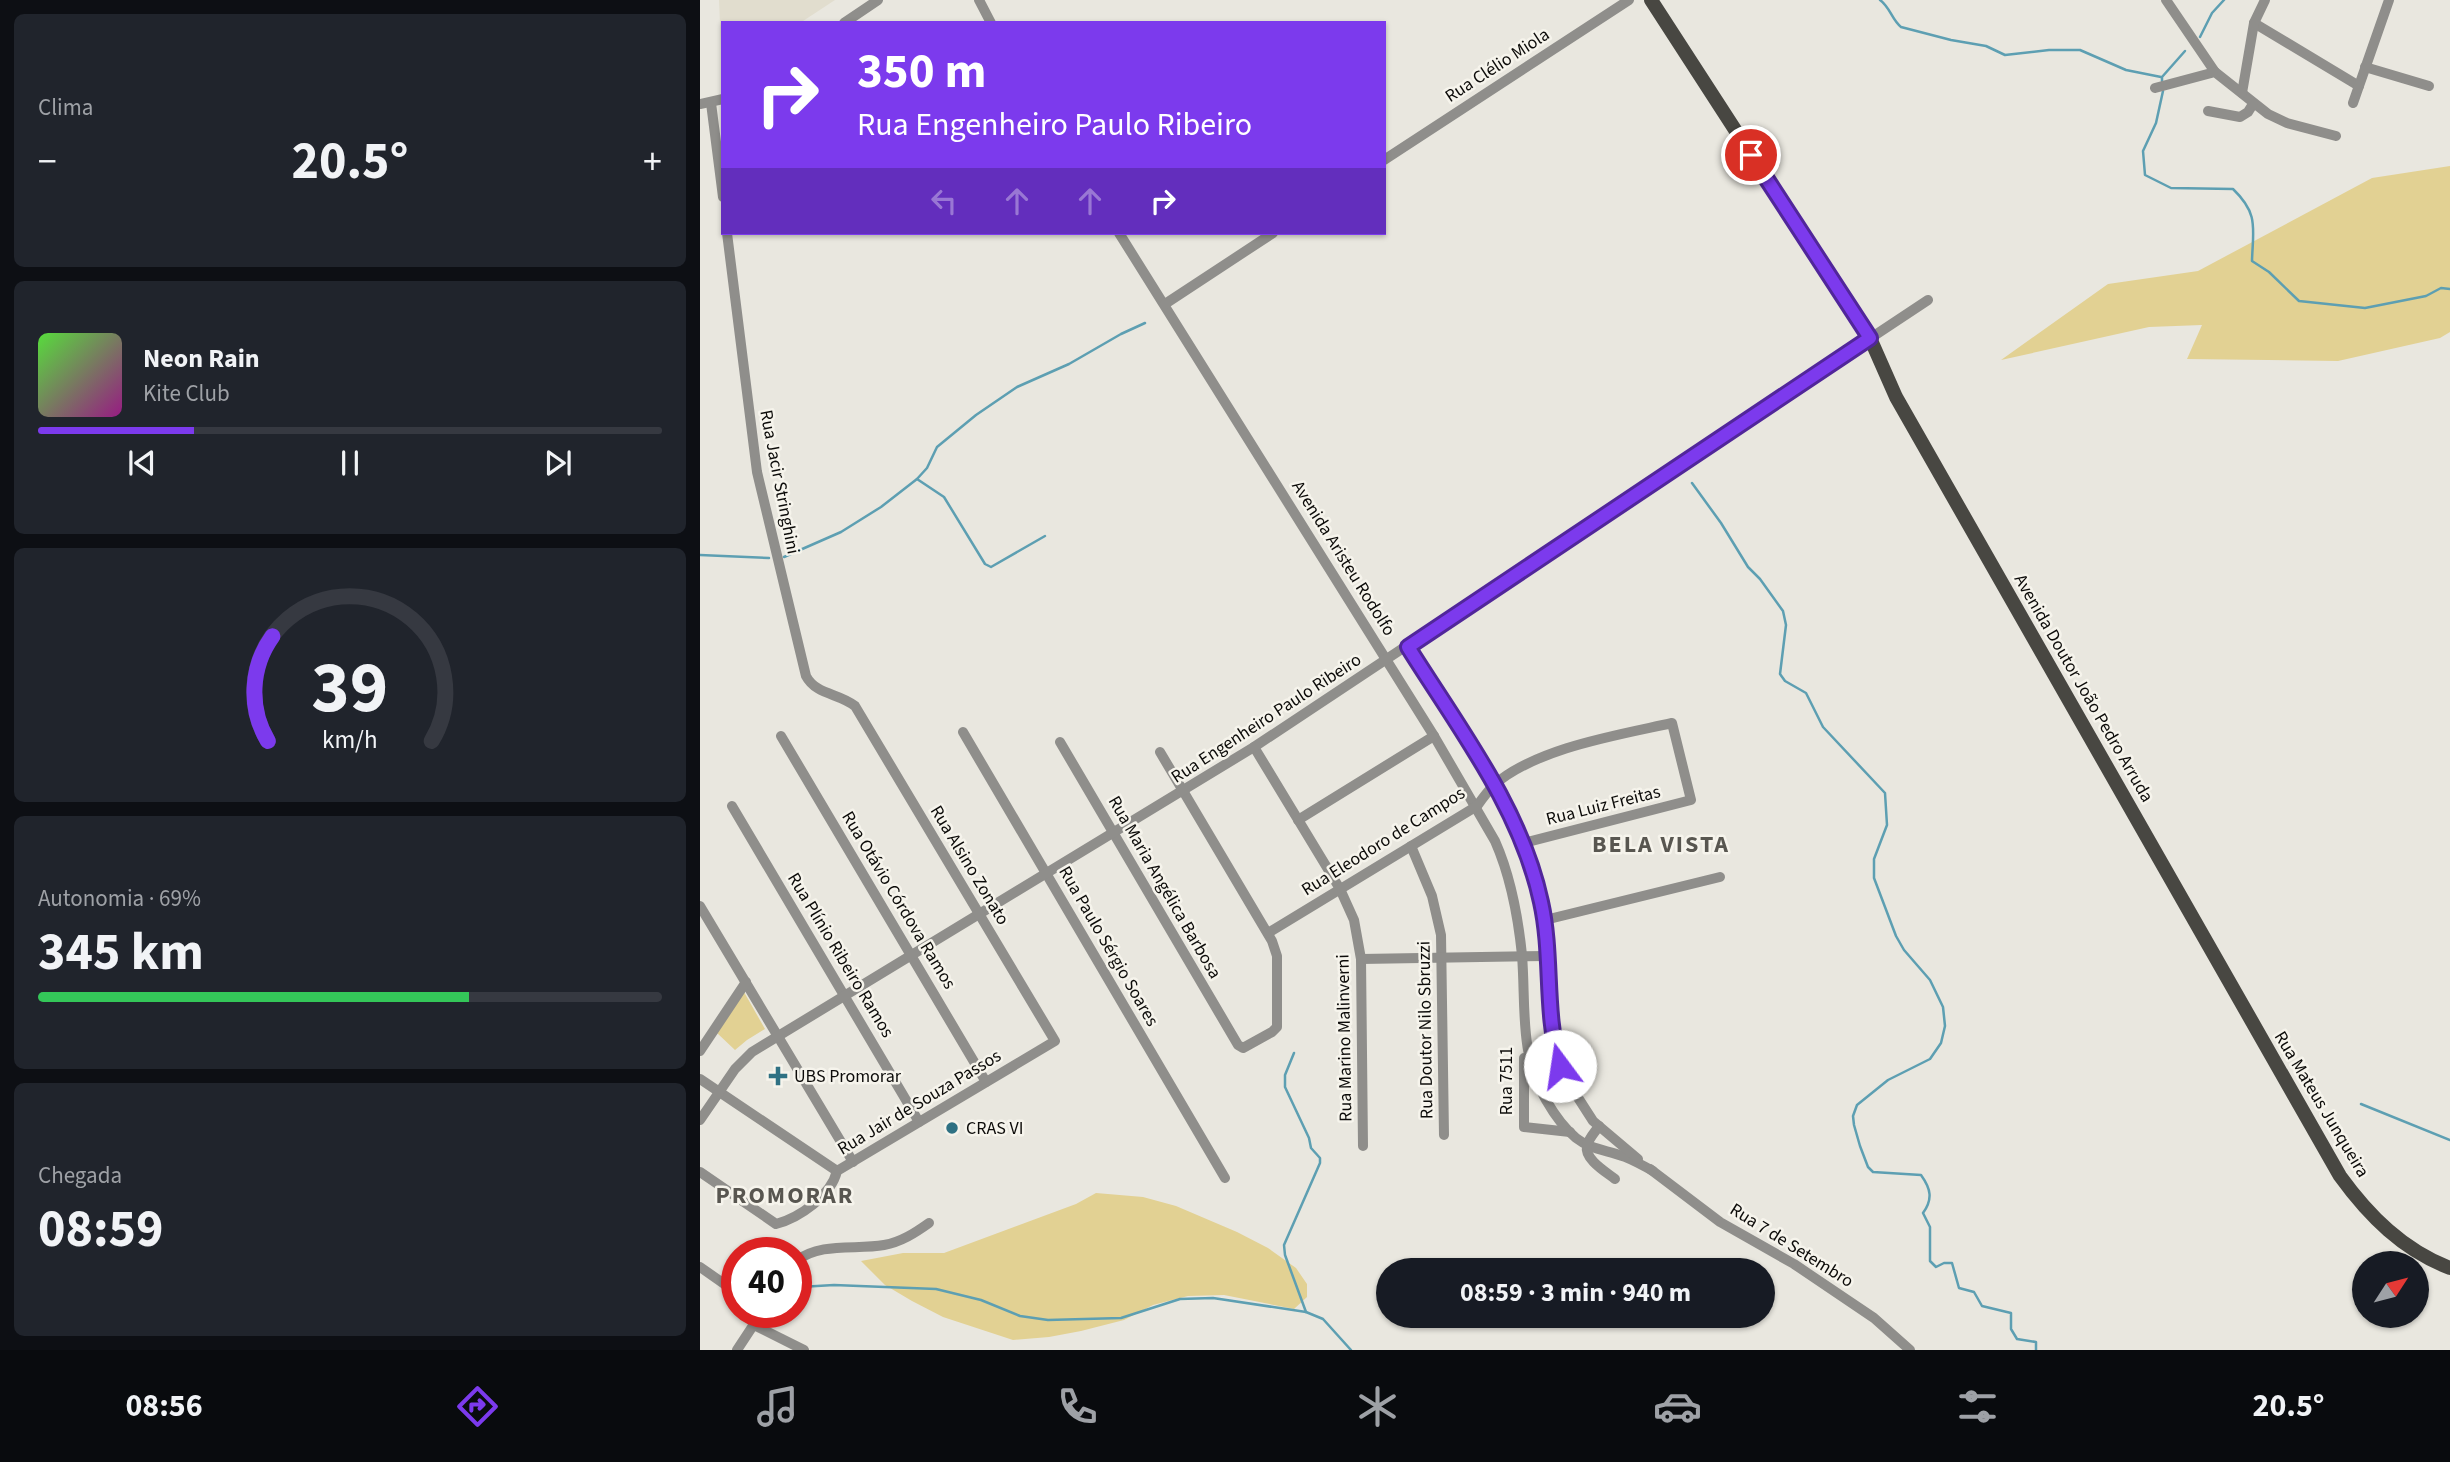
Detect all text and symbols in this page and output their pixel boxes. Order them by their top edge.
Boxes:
street label: Rua Clélio Miola [1440,22,1554,109]
text: 350 m [857,37,986,107]
icon: right [742,49,833,140]
text: Clima [38,91,93,124]
text: Rua Engenheiro Paulo Ribeiro [857,102,1252,148]
text: 20.5° [292,125,408,199]
pin [1721,125,1781,185]
text: − [38,135,57,189]
text: + [643,135,662,189]
icon: arrive [1732,136,1770,174]
icon: left [925,182,963,220]
icon: ahead [998,182,1036,220]
icon: ahead [1071,182,1109,220]
icon: right [1144,182,1182,220]
text: Neon Rain [143,340,260,377]
text: Kite Club [143,377,230,410]
street label: Rua Jacir Stringhini [753,408,806,556]
icon: previous [123,444,161,482]
icon: pause [331,444,369,482]
icon: next [539,444,577,482]
street label: Avenida Aristeu Rodolfo [1286,476,1402,641]
street label: Avenida Doutor João Pedro Arruda [2008,570,2159,807]
text: 39 [312,636,388,740]
street label: Rua Engenheiro Paulo Ribeiro [1166,647,1366,789]
text: km/h [322,722,378,758]
street label: Rua Luiz Freitas [1543,779,1663,832]
street label: Rua Eleodoro de Campos [1297,781,1470,902]
street label: Rua Maria Angélica Barbosa [1102,791,1227,983]
street label: Rua Alsino Zonato [924,801,1015,930]
street label: Rua Otávio Córdova Ramos [835,807,962,994]
district label: BELA VISTA [1592,827,1730,862]
street label: Rua Paulo Sérgio Soares [1052,862,1165,1031]
street label: Rua Plínio Ribeiro Ramos [781,868,900,1042]
text: Autonomia · 69% [38,882,201,915]
text: 345 km [38,916,204,990]
street label: Rua Doutor Nilo Sbruzzi [1411,941,1440,1119]
street label: Rua Marino Malinverni [1331,954,1358,1122]
street label: Rua Mateus Junqueira [2268,1026,2375,1182]
position arrow [1523,1029,1597,1103]
street label: Rua Jair de Souza Passos [833,1044,1006,1161]
street label: Rua 7511 [1494,1047,1519,1115]
place label: UBS Promorar [794,1064,902,1089]
marker: UBS Promorar [768,1066,788,1086]
place label: CRAS VI [966,1116,1023,1141]
marker: CRAS VI [944,1120,960,1136]
text: Chegada [38,1159,122,1192]
district label: PROMORAR [715,1178,855,1213]
text: 08:59 [38,1193,163,1267]
street label: Rua 7 de Setembro [1725,1197,1858,1294]
speed limit sign: 40 [721,1237,812,1328]
north arrow [2352,1251,2429,1328]
map controls [2352,1251,2429,1328]
text: 08:59 · 3 min · 940 m [1460,1274,1691,1311]
icon: directions [453,1382,502,1431]
icon: music [753,1382,802,1431]
icon: phone [1053,1382,1102,1431]
icon: climate [1353,1382,1402,1431]
icon: car [1653,1382,1702,1431]
icon: filters [1953,1382,2002,1431]
text: 08:56 [125,1383,203,1429]
text: 20.5° [2253,1383,2324,1429]

